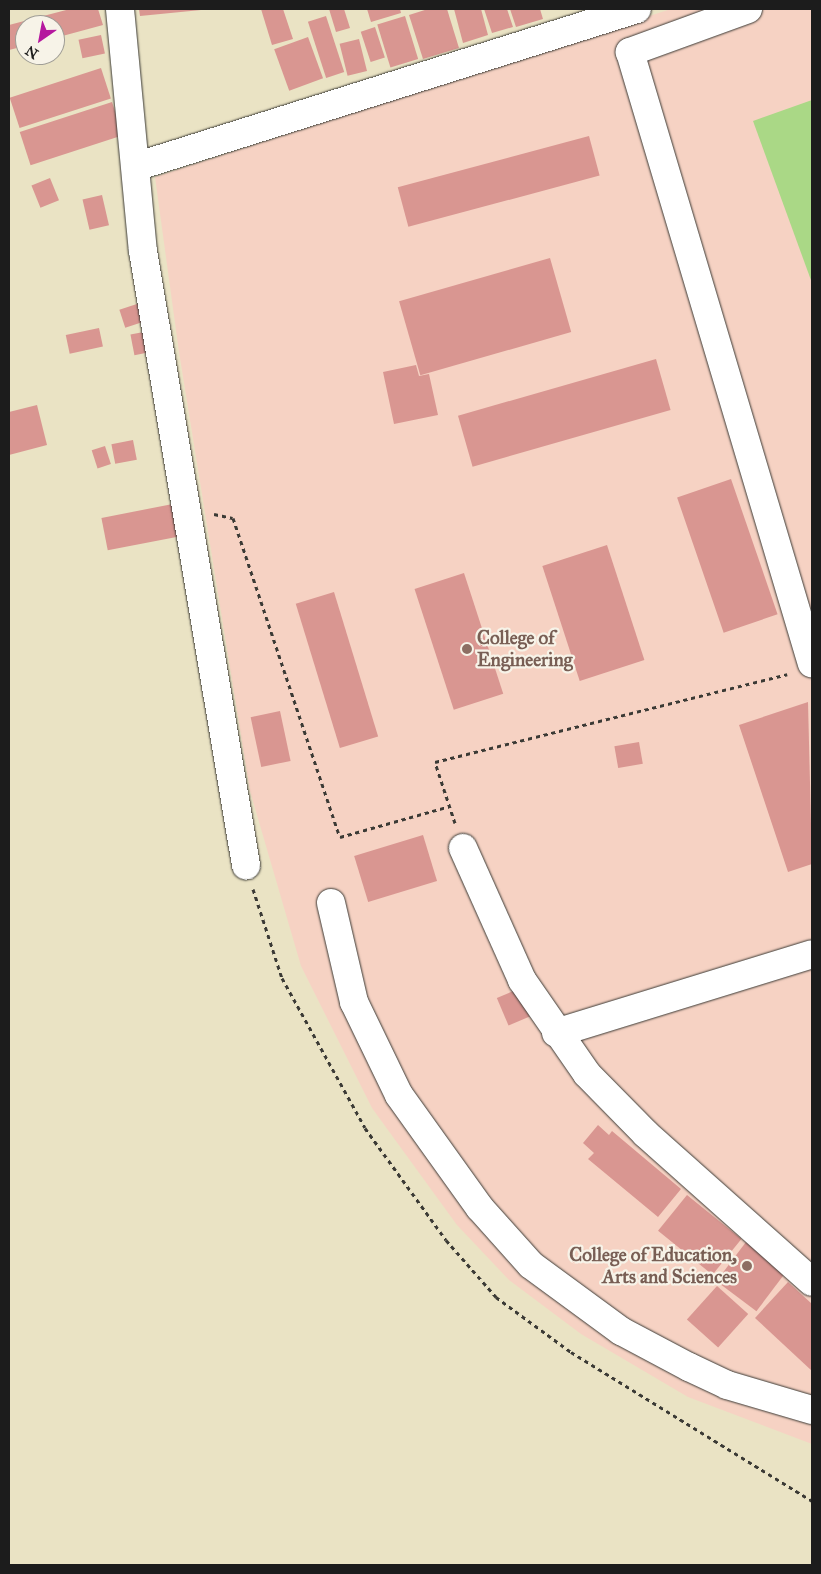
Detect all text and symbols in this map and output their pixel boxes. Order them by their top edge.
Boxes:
north arrow [15,15,65,65]
text: N [22,42,42,63]
place label: College of Engineering [477,627,573,671]
marker: College of Engineering [461,643,473,655]
place label: College of Education, Arts and Sciences [569,1244,737,1288]
marker: College of Education, Arts and Sciences [741,1260,753,1272]

